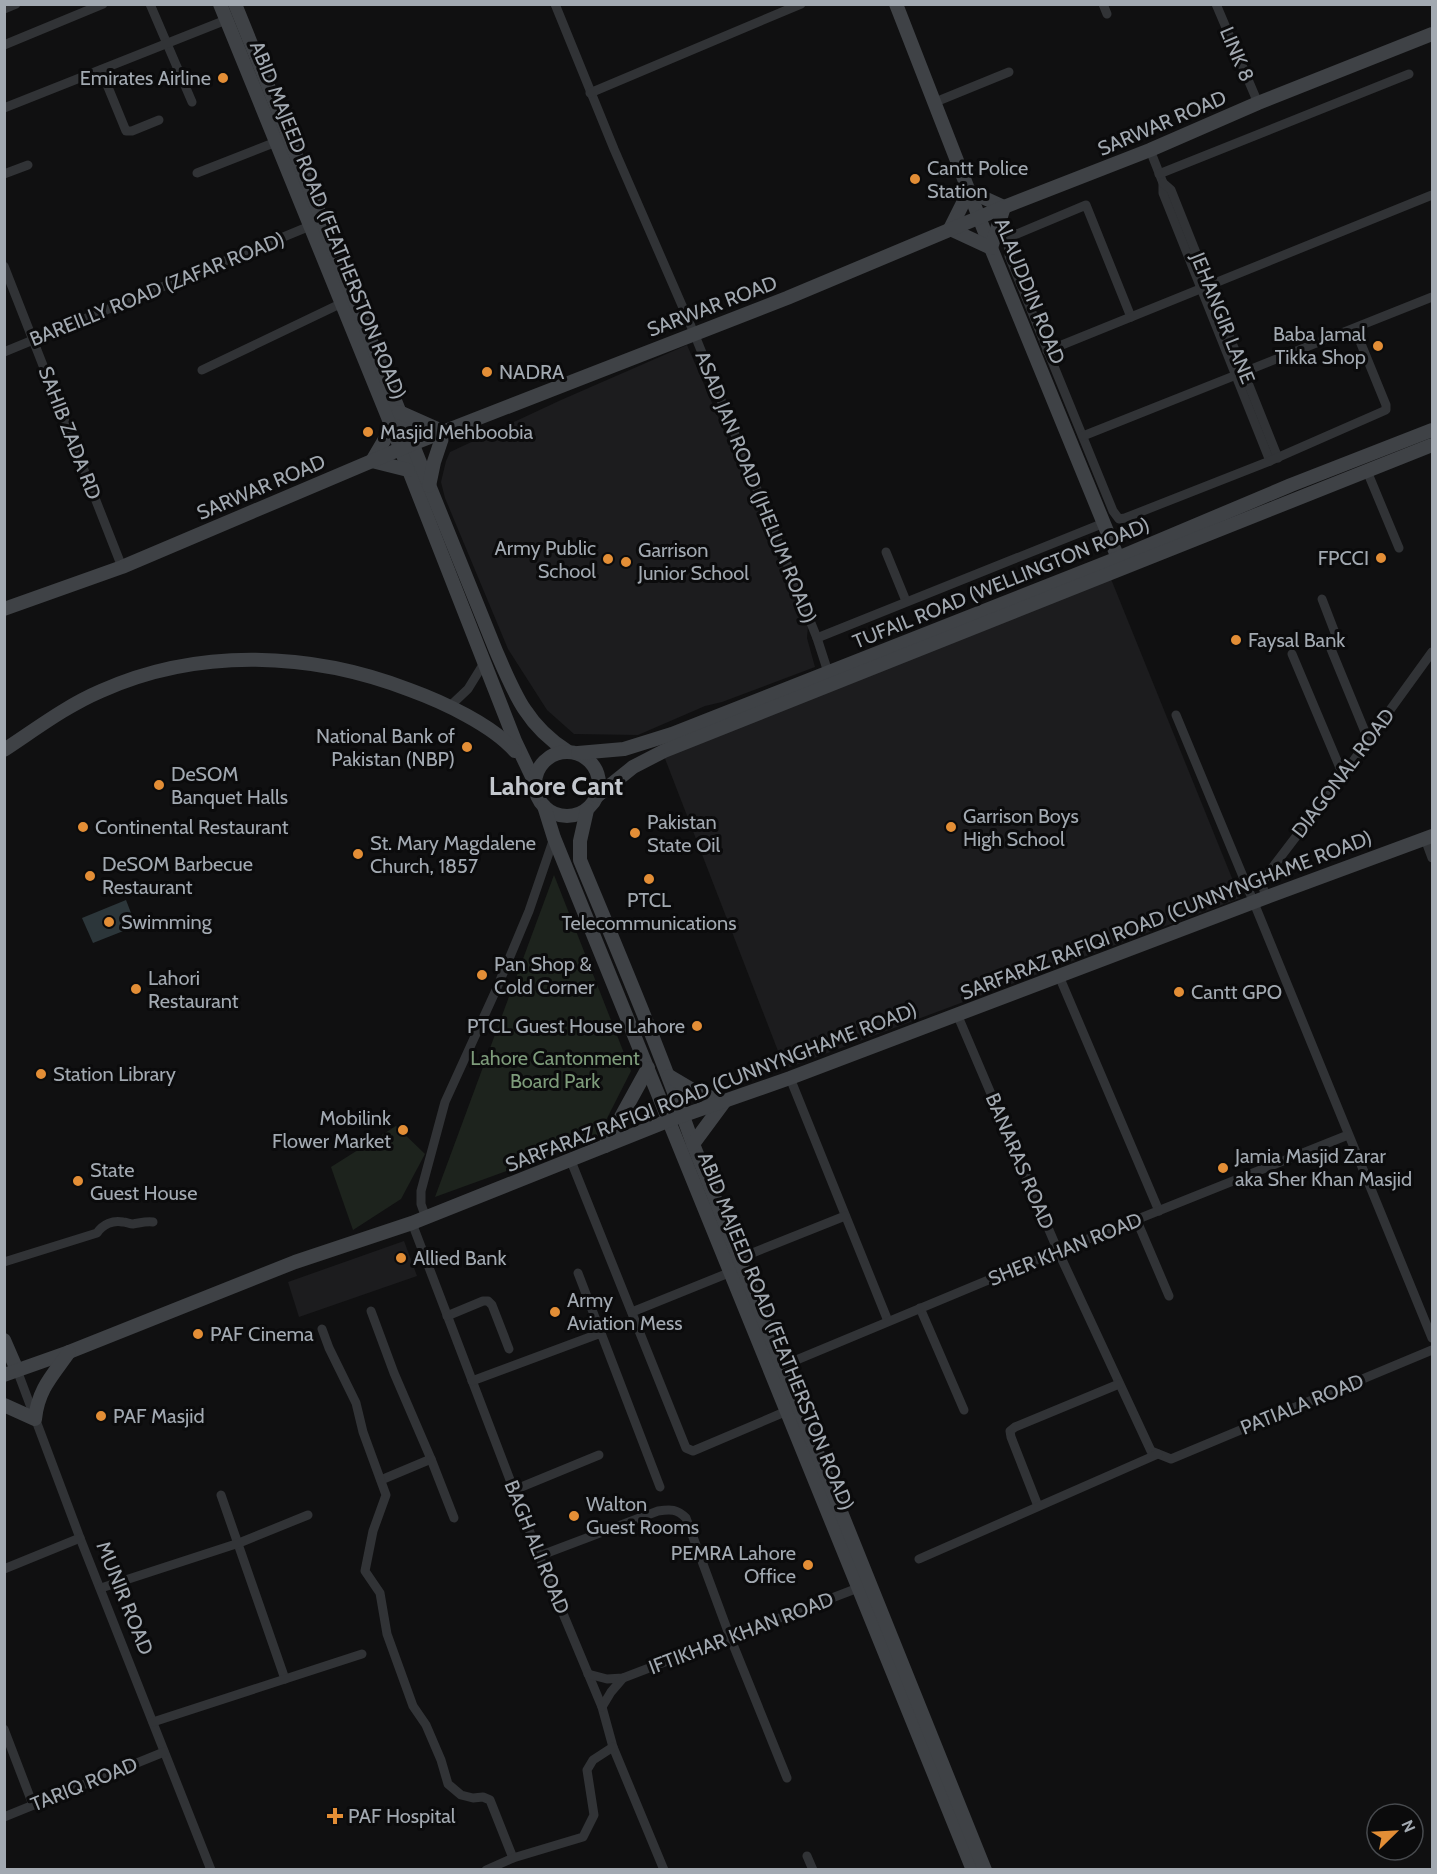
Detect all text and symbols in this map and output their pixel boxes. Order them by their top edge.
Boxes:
street label: LINK 8 [1215,23,1259,85]
street label: ABID MAJEED ROAD (FEATHERSTON ROAD) [245,37,411,403]
place label: Emirates Airline [80,66,211,90]
marker: Emirates Airline [216,71,230,85]
street label: SARWAR ROAD [1094,85,1230,161]
place label: Cantt Police Station [927,156,1028,203]
marker: Cantt Police Station [908,172,922,186]
street label: ALAUDDIN ROAD [990,214,1070,368]
street label: BAREILLY ROAD (ZAFAR ROAD) [26,227,288,351]
street label: JEHANGIR LANE [1185,248,1260,387]
street label: SARWAR ROAD [644,270,780,342]
place label: Baba Jamal Tikka Shop [1273,322,1366,369]
marker: Baba Jamal Tikka Shop [1371,339,1385,353]
street label: ASAD JAN ROAD (JHELUM ROAD) [690,347,822,627]
place label: NADRA [499,360,565,384]
street label: SAHIB ZADA RD [34,363,106,503]
marker: NADRA [480,365,494,379]
place label: Masjid Mehboobia [380,420,534,444]
marker: Masjid Mehboobia [361,425,375,439]
street label: SARWAR ROAD [193,449,329,525]
street label: TUFAIL ROAD (WELLINGTON ROAD) [849,512,1153,654]
place label: Army Public School [495,536,596,583]
place label: Garrison Junior School [637,538,749,585]
place label: FPCCI [1318,546,1369,570]
marker: FPCCI [1374,551,1388,565]
marker: Army Public School [601,552,615,566]
marker: Garrison Junior School [619,555,633,569]
place label: Faysal Bank [1248,628,1345,652]
marker: Faysal Bank [1229,633,1243,647]
street label: DIAGONAL ROAD [1287,704,1399,842]
place label: National Bank of Pakistan (NBP) [316,724,455,771]
marker: National Bank of Pakistan (NBP) [460,740,474,754]
place label: DeSOM Banquet Halls [171,762,288,809]
district label: Lahore Cant [489,770,623,802]
marker: DeSOM Banquet Halls [152,778,166,792]
place label: Garrison Boys High School [963,804,1079,851]
place label: Pakistan State Oil [647,810,720,857]
place label: Continental Restaurant [95,815,289,839]
marker: Continental Restaurant [76,820,90,834]
marker: Garrison Boys High School [944,820,958,834]
street label: SARFARAZ RAFIQI ROAD (CUNNYNGHAME ROAD) [957,825,1375,1005]
marker: Pakistan State Oil [628,826,642,840]
place label: St. Mary Magdalene Church, 1857 [370,831,536,878]
marker: St. Mary Magdalene Church, 1857 [351,847,365,861]
place label: DeSOM Barbecue Restaurant [102,852,253,899]
marker: DeSOM Barbecue Restaurant [83,869,97,883]
marker: PTCL Telecommunications [642,872,656,886]
place label: PTCL Telecommunications [561,888,737,935]
place label: Swimming [121,910,213,934]
marker: Swimming [102,915,116,929]
place label: Pan Shop & Cold Corner [494,952,595,999]
place label: Lahori Restaurant [148,966,239,1013]
marker: Pan Shop & Cold Corner [475,968,489,982]
place label: Cantt GPO [1191,980,1282,1004]
marker: Lahori Restaurant [129,982,143,996]
marker: Cantt GPO [1172,985,1186,999]
street label: SARFARAZ RAFIQI ROAD (CUNNYNGHAME ROAD) [502,997,920,1177]
place label: PTCL Guest House Lahore [467,1014,685,1038]
marker: PTCL Guest House Lahore [690,1019,704,1033]
park label: Lahore Cantonment Board Park [470,1046,640,1093]
place label: Station Library [53,1062,176,1086]
marker: Station Library [34,1067,48,1081]
street label: BANARAS ROAD [981,1089,1059,1233]
place label: Mobilink Flower Market [272,1106,391,1153]
marker: Mobilink Flower Market [396,1123,410,1137]
place label: Jamia Masjid Zarar aka Sher Khan Masjid [1234,1144,1412,1191]
street label: ABID MAJEED ROAD (FEATHERSTON ROAD) [693,1148,859,1514]
place label: State Guest House [90,1158,197,1205]
marker: Jamia Masjid Zarar aka Sher Khan Masjid [1216,1161,1230,1175]
marker: State Guest House [71,1174,85,1188]
street label: SHER KHAN ROAD [985,1207,1145,1291]
place label: Allied Bank [413,1246,506,1270]
marker: Allied Bank [394,1251,408,1265]
place label: Army Aviation Mess [567,1288,683,1335]
marker: Army Aviation Mess [548,1305,562,1319]
place label: PAF Cinema [210,1322,314,1346]
marker: PAF Cinema [191,1327,205,1341]
street label: PATIALA ROAD [1237,1368,1367,1440]
place label: PAF Masjid [113,1404,205,1428]
marker: PAF Masjid [94,1409,108,1423]
street label: BAGH ALI ROAD [499,1477,575,1617]
place label: Walton Guest Rooms [586,1492,699,1539]
marker: Walton Guest Rooms [567,1509,581,1523]
street label: MUNIR ROAD [91,1538,159,1658]
place label: PEMRA Lahore Office [671,1541,796,1588]
marker: PEMRA Lahore Office [801,1558,815,1572]
street label: IFTIKHAR KHAN ROAD [645,1587,837,1679]
street label: TARIQ ROAD [27,1752,141,1816]
north arrow [1365,1802,1425,1862]
place label: PAF Hospital [348,1804,456,1828]
marker: PAF Hospital [326,1807,344,1825]
text: N [1397,1817,1419,1835]

